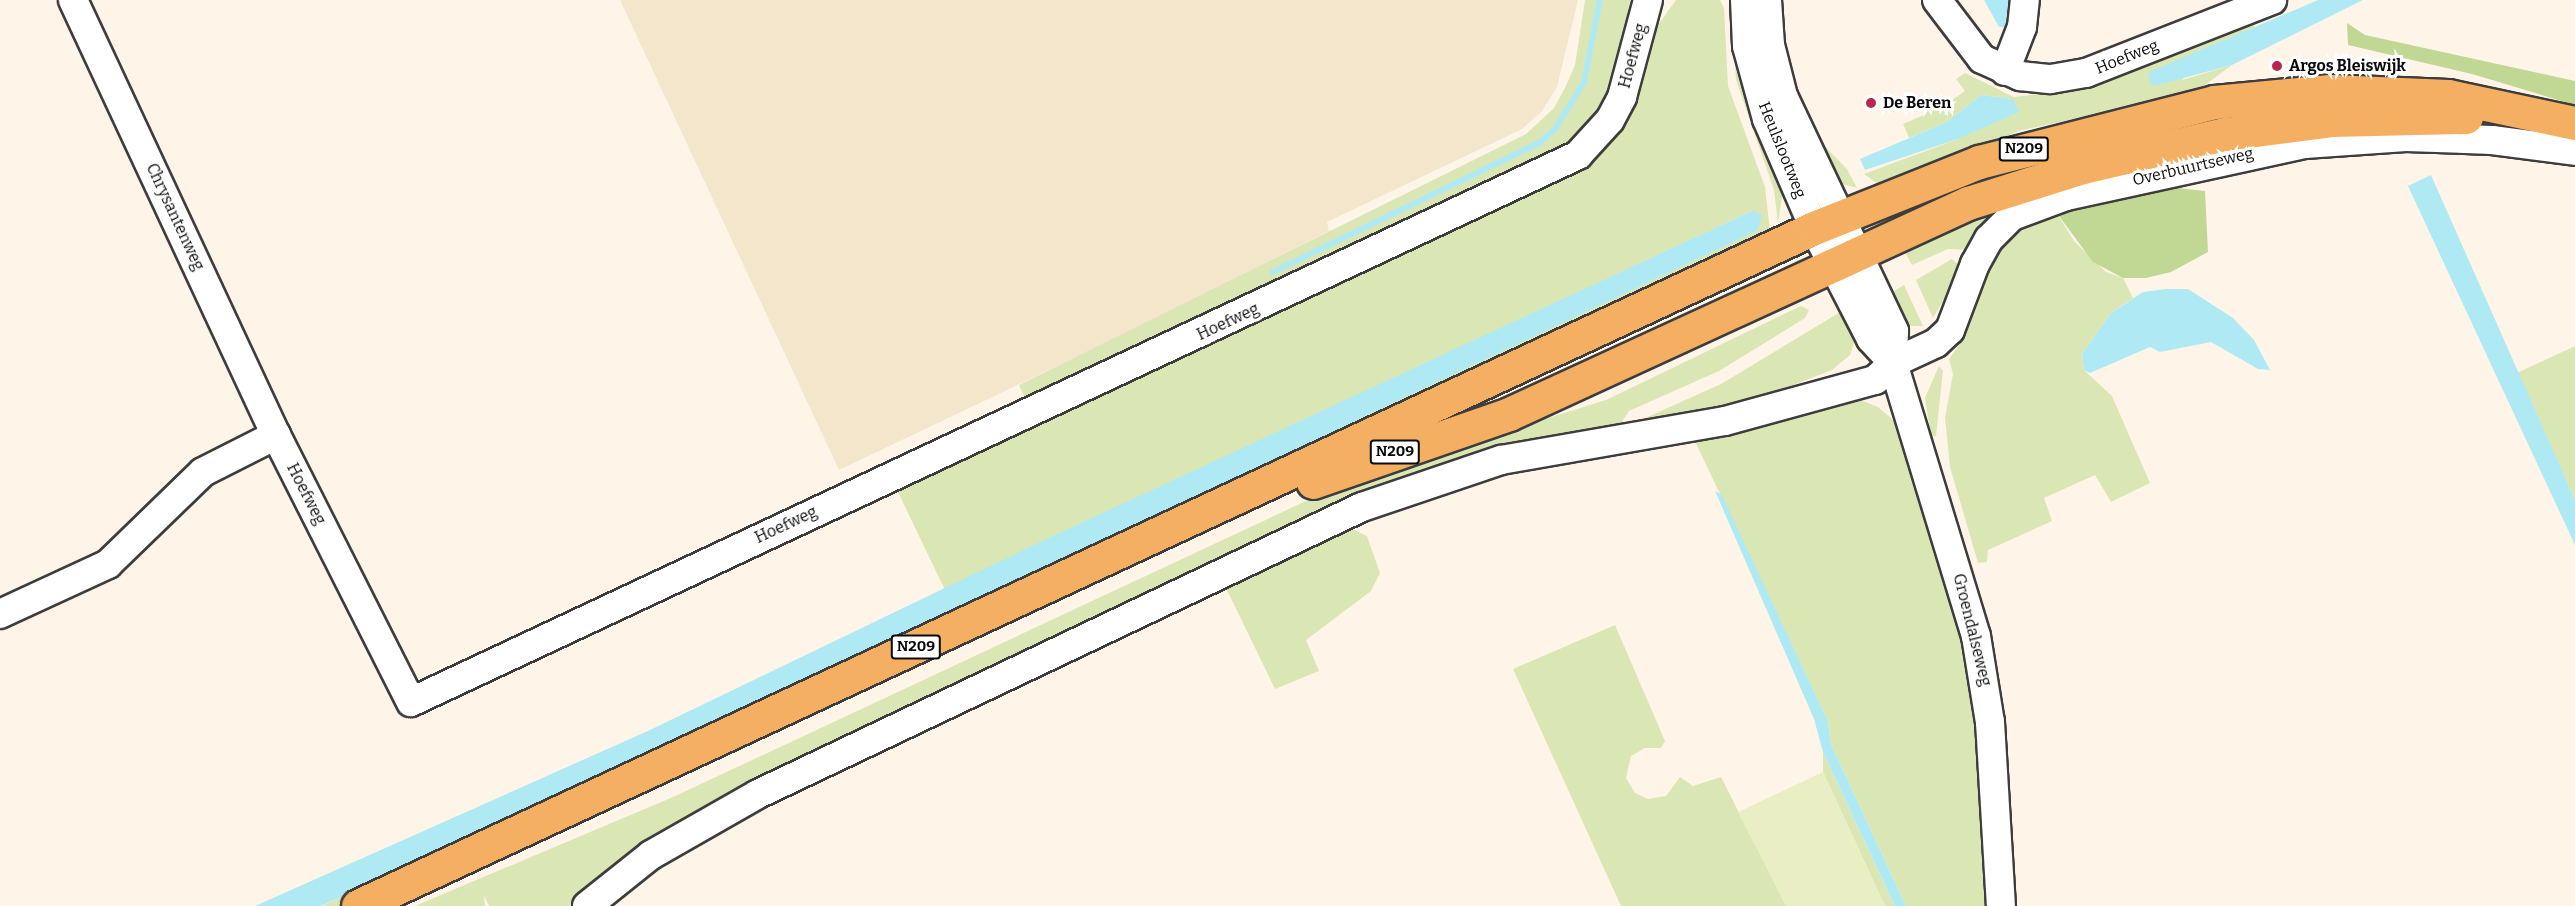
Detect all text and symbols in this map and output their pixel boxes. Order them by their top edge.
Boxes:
street label: Hoefweg [1615,21,1651,91]
street label: Hoefweg [2093,36,2161,78]
place label: Argos Bleiswijk [2289,56,2406,76]
marker: Argos Bleiswijk [2270,59,2284,73]
place label: De Beren [1883,93,1951,113]
marker: De Beren [1864,96,1878,110]
street label: Heulslootweg [1754,99,1810,201]
road number: N209 [1998,137,2050,161]
street label: Overbuurtseweg [2131,144,2255,190]
street label: Chrysantenweg [142,160,208,274]
street label: Hoefweg [1194,299,1262,345]
road number: N209 [1370,440,1420,464]
street label: Hoefweg [282,460,330,528]
street label: Hoefweg [752,502,820,548]
street label: Groendalseweg [1949,572,1995,688]
road number: N209 [890,635,942,659]

